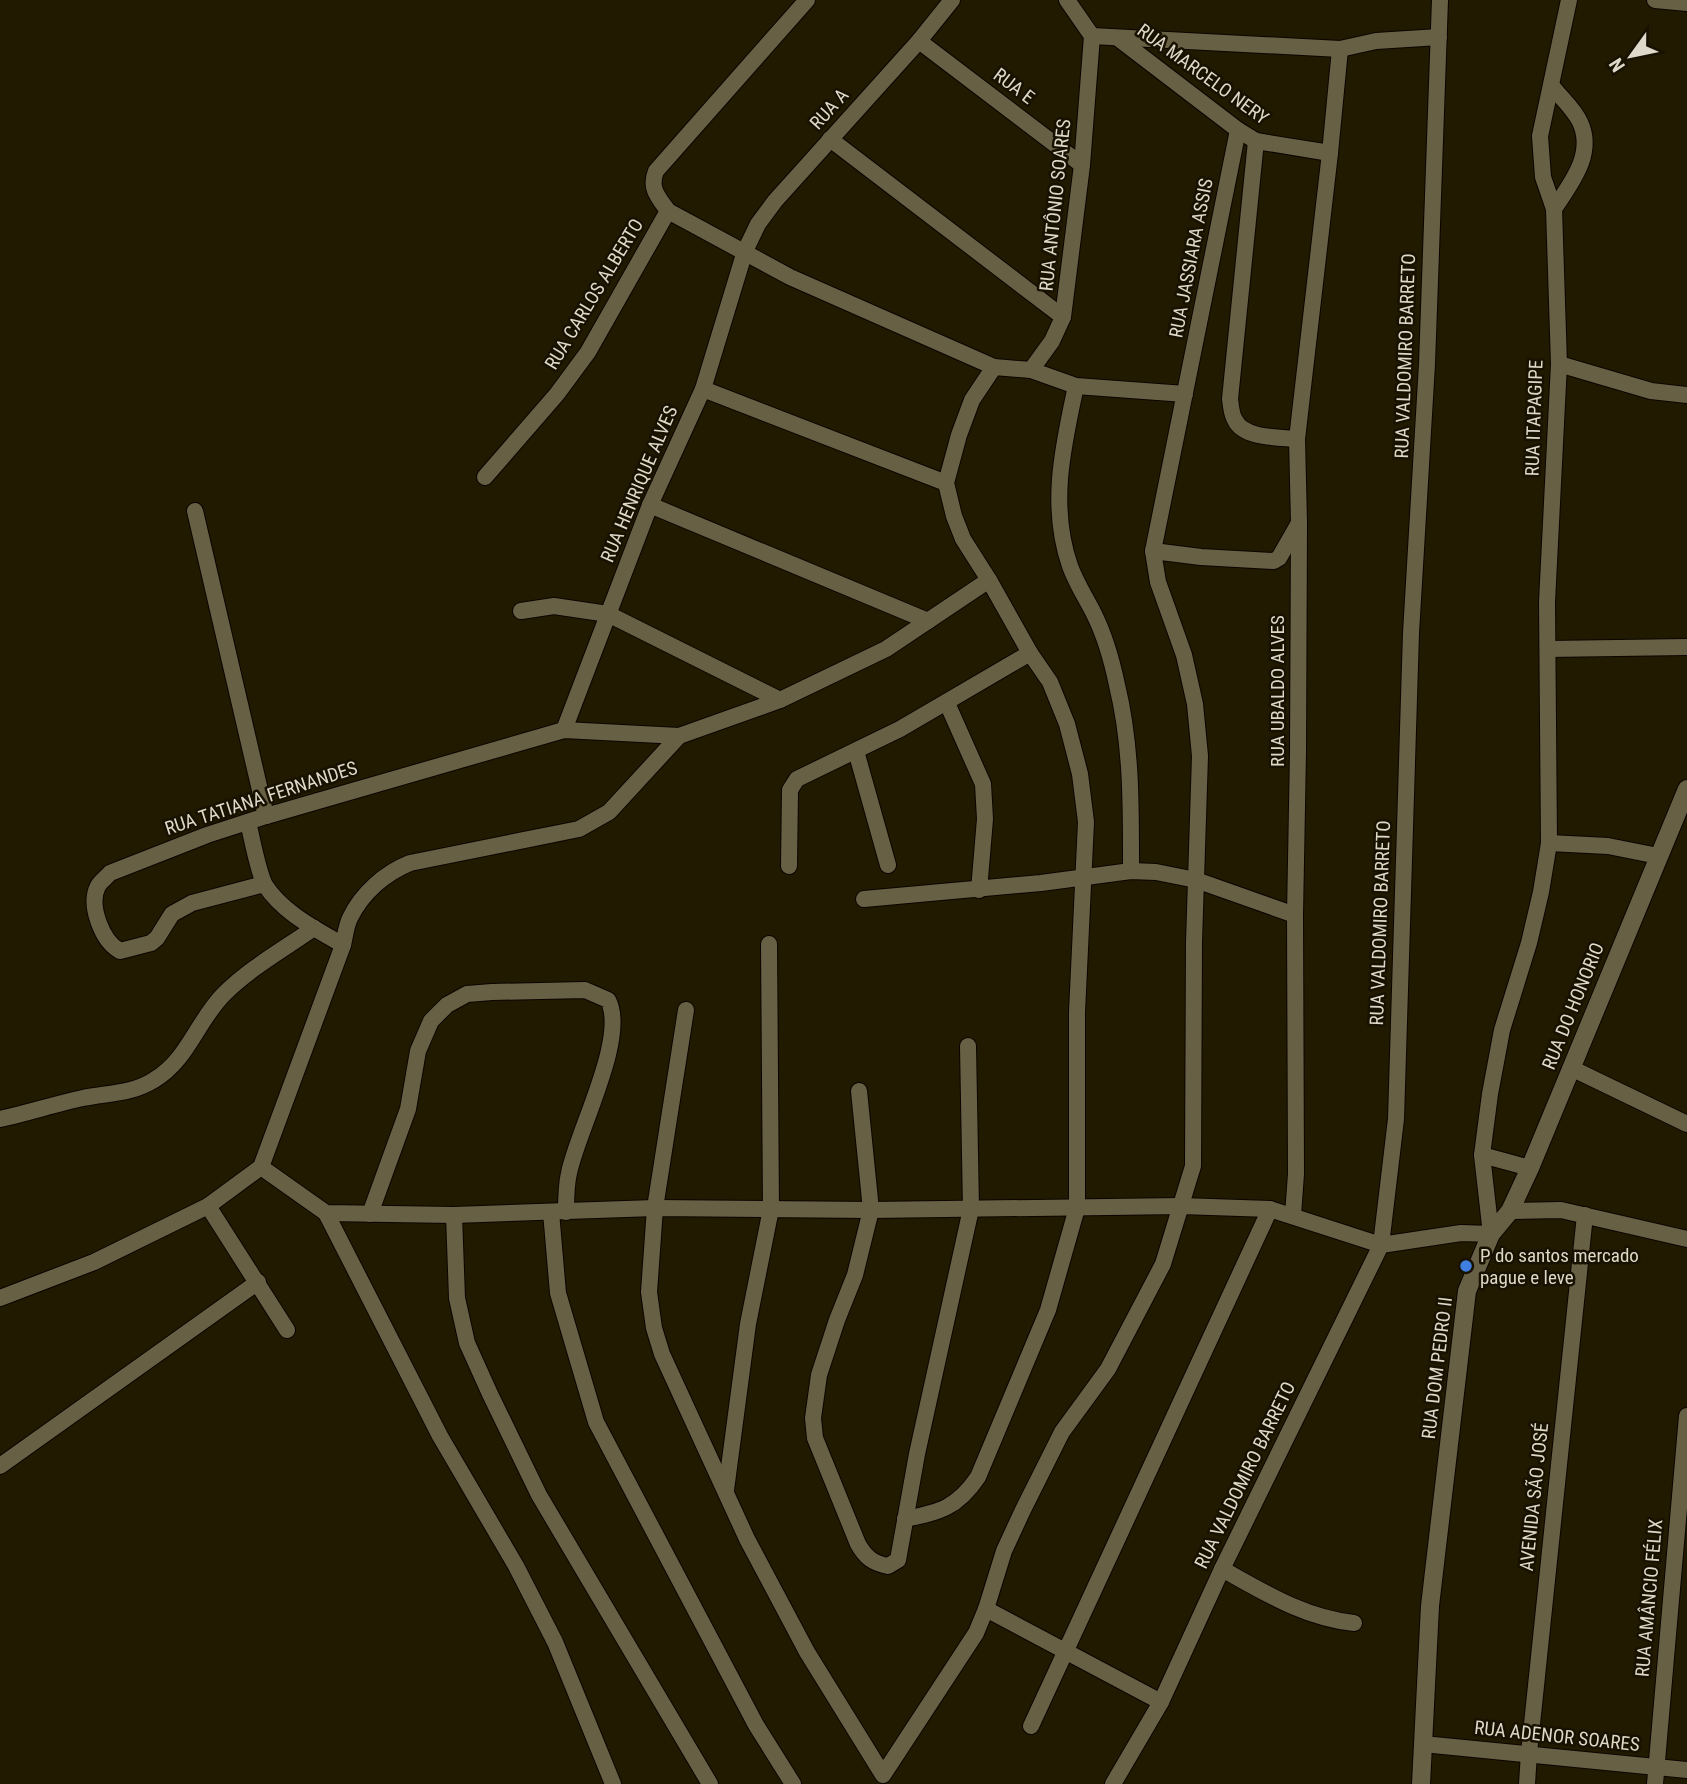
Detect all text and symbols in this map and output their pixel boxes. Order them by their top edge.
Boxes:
street label: RUA MARCELO NERY [1133,19,1273,129]
north arrow [1596,21,1666,91]
text: N [1604,54,1630,76]
street label: RUA E [989,63,1039,109]
street label: RUA A [805,84,853,134]
street label: RUA ANTÔNIO SOARES [1035,118,1075,292]
street label: RUA JASSIARA ASSIS [1164,176,1218,340]
street label: RUA CARLOS ALBERTO [540,214,648,374]
street label: RUA VALDOMIRO BARRETO [1390,253,1420,459]
street label: RUA ITAPAGIPE [1520,359,1548,477]
street label: RUA HENRIQUE ALVES [596,402,682,566]
street label: RUA UBALDO ALVES [1266,615,1289,767]
street label: RUA TATIANA FERNANDES [162,756,360,840]
street label: RUA VALDOMIRO BARRETO [1365,820,1395,1026]
street label: RUA DO HONORIO [1537,939,1609,1073]
place label: P do santos mercado pague e leve [1480,1244,1639,1289]
marker: P do santos mercado pague e leve [1458,1258,1474,1274]
street label: RUA DOM PEDRO II [1417,1296,1457,1440]
street label: RUA VALDOMIRO BARRETO [1190,1378,1300,1572]
street label: AVENIDA SÃO JOSÉ [1515,1422,1553,1572]
street label: RUA AMÂNCIO FÉLIX [1631,1518,1667,1678]
street label: RUA ADENOR SOARES [1473,1716,1641,1756]

